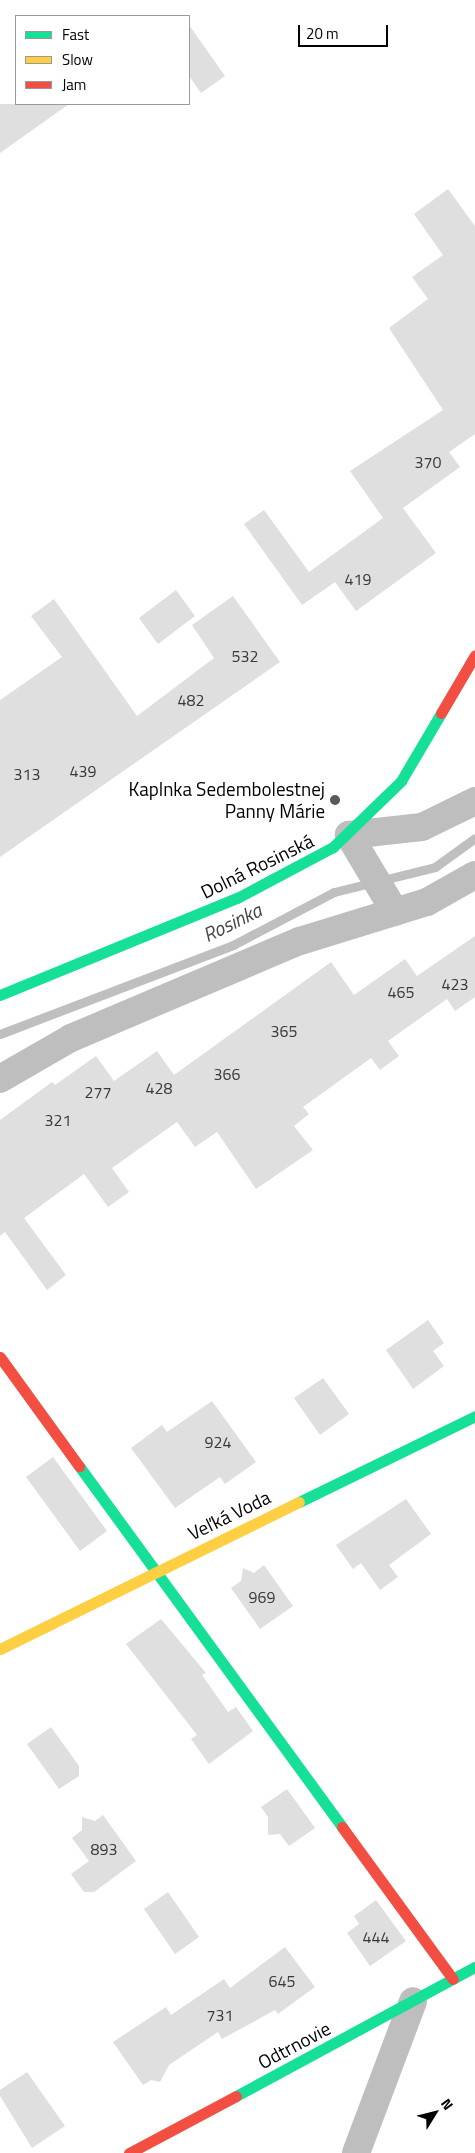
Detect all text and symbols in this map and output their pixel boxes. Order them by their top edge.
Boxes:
legend [15,15,190,105]
scale bar [300,15,390,47]
text: 20 m [306,22,339,45]
text: Fast [62,23,89,46]
text: Slow [62,48,93,71]
text: Jam [62,73,86,96]
house number: 370 [415,452,441,472]
house number: 419 [345,569,371,589]
house number: 532 [232,646,258,666]
house number: 482 [178,690,204,710]
house number: 439 [70,761,96,781]
house number: 313 [14,764,40,784]
place label: Kaplnka Sedembolestnej Panny Márie [128,778,325,822]
marker: Kaplnka Sedembolestnej Panny Márie [329,794,341,806]
street label: Dolná Rosinská [197,829,317,903]
water label: Rosinka [199,898,265,946]
house number: 423 [442,974,468,994]
house number: 465 [388,982,414,1002]
house number: 365 [271,1021,297,1041]
house number: 366 [214,1064,240,1084]
house number: 428 [146,1078,172,1098]
house number: 277 [85,1082,111,1102]
house number: 321 [45,1110,71,1130]
house number: 924 [205,1432,231,1452]
street label: Veľká Voda [184,1485,274,1545]
house number: 969 [249,1587,275,1607]
house number: 893 [91,1839,117,1859]
house number: 444 [363,1927,389,1947]
house number: 645 [269,1971,295,1991]
house number: 731 [207,2005,233,2025]
street label: Odtrnovie [254,2016,334,2074]
north arrow [410,2088,460,2138]
text: N [436,2094,459,2114]

